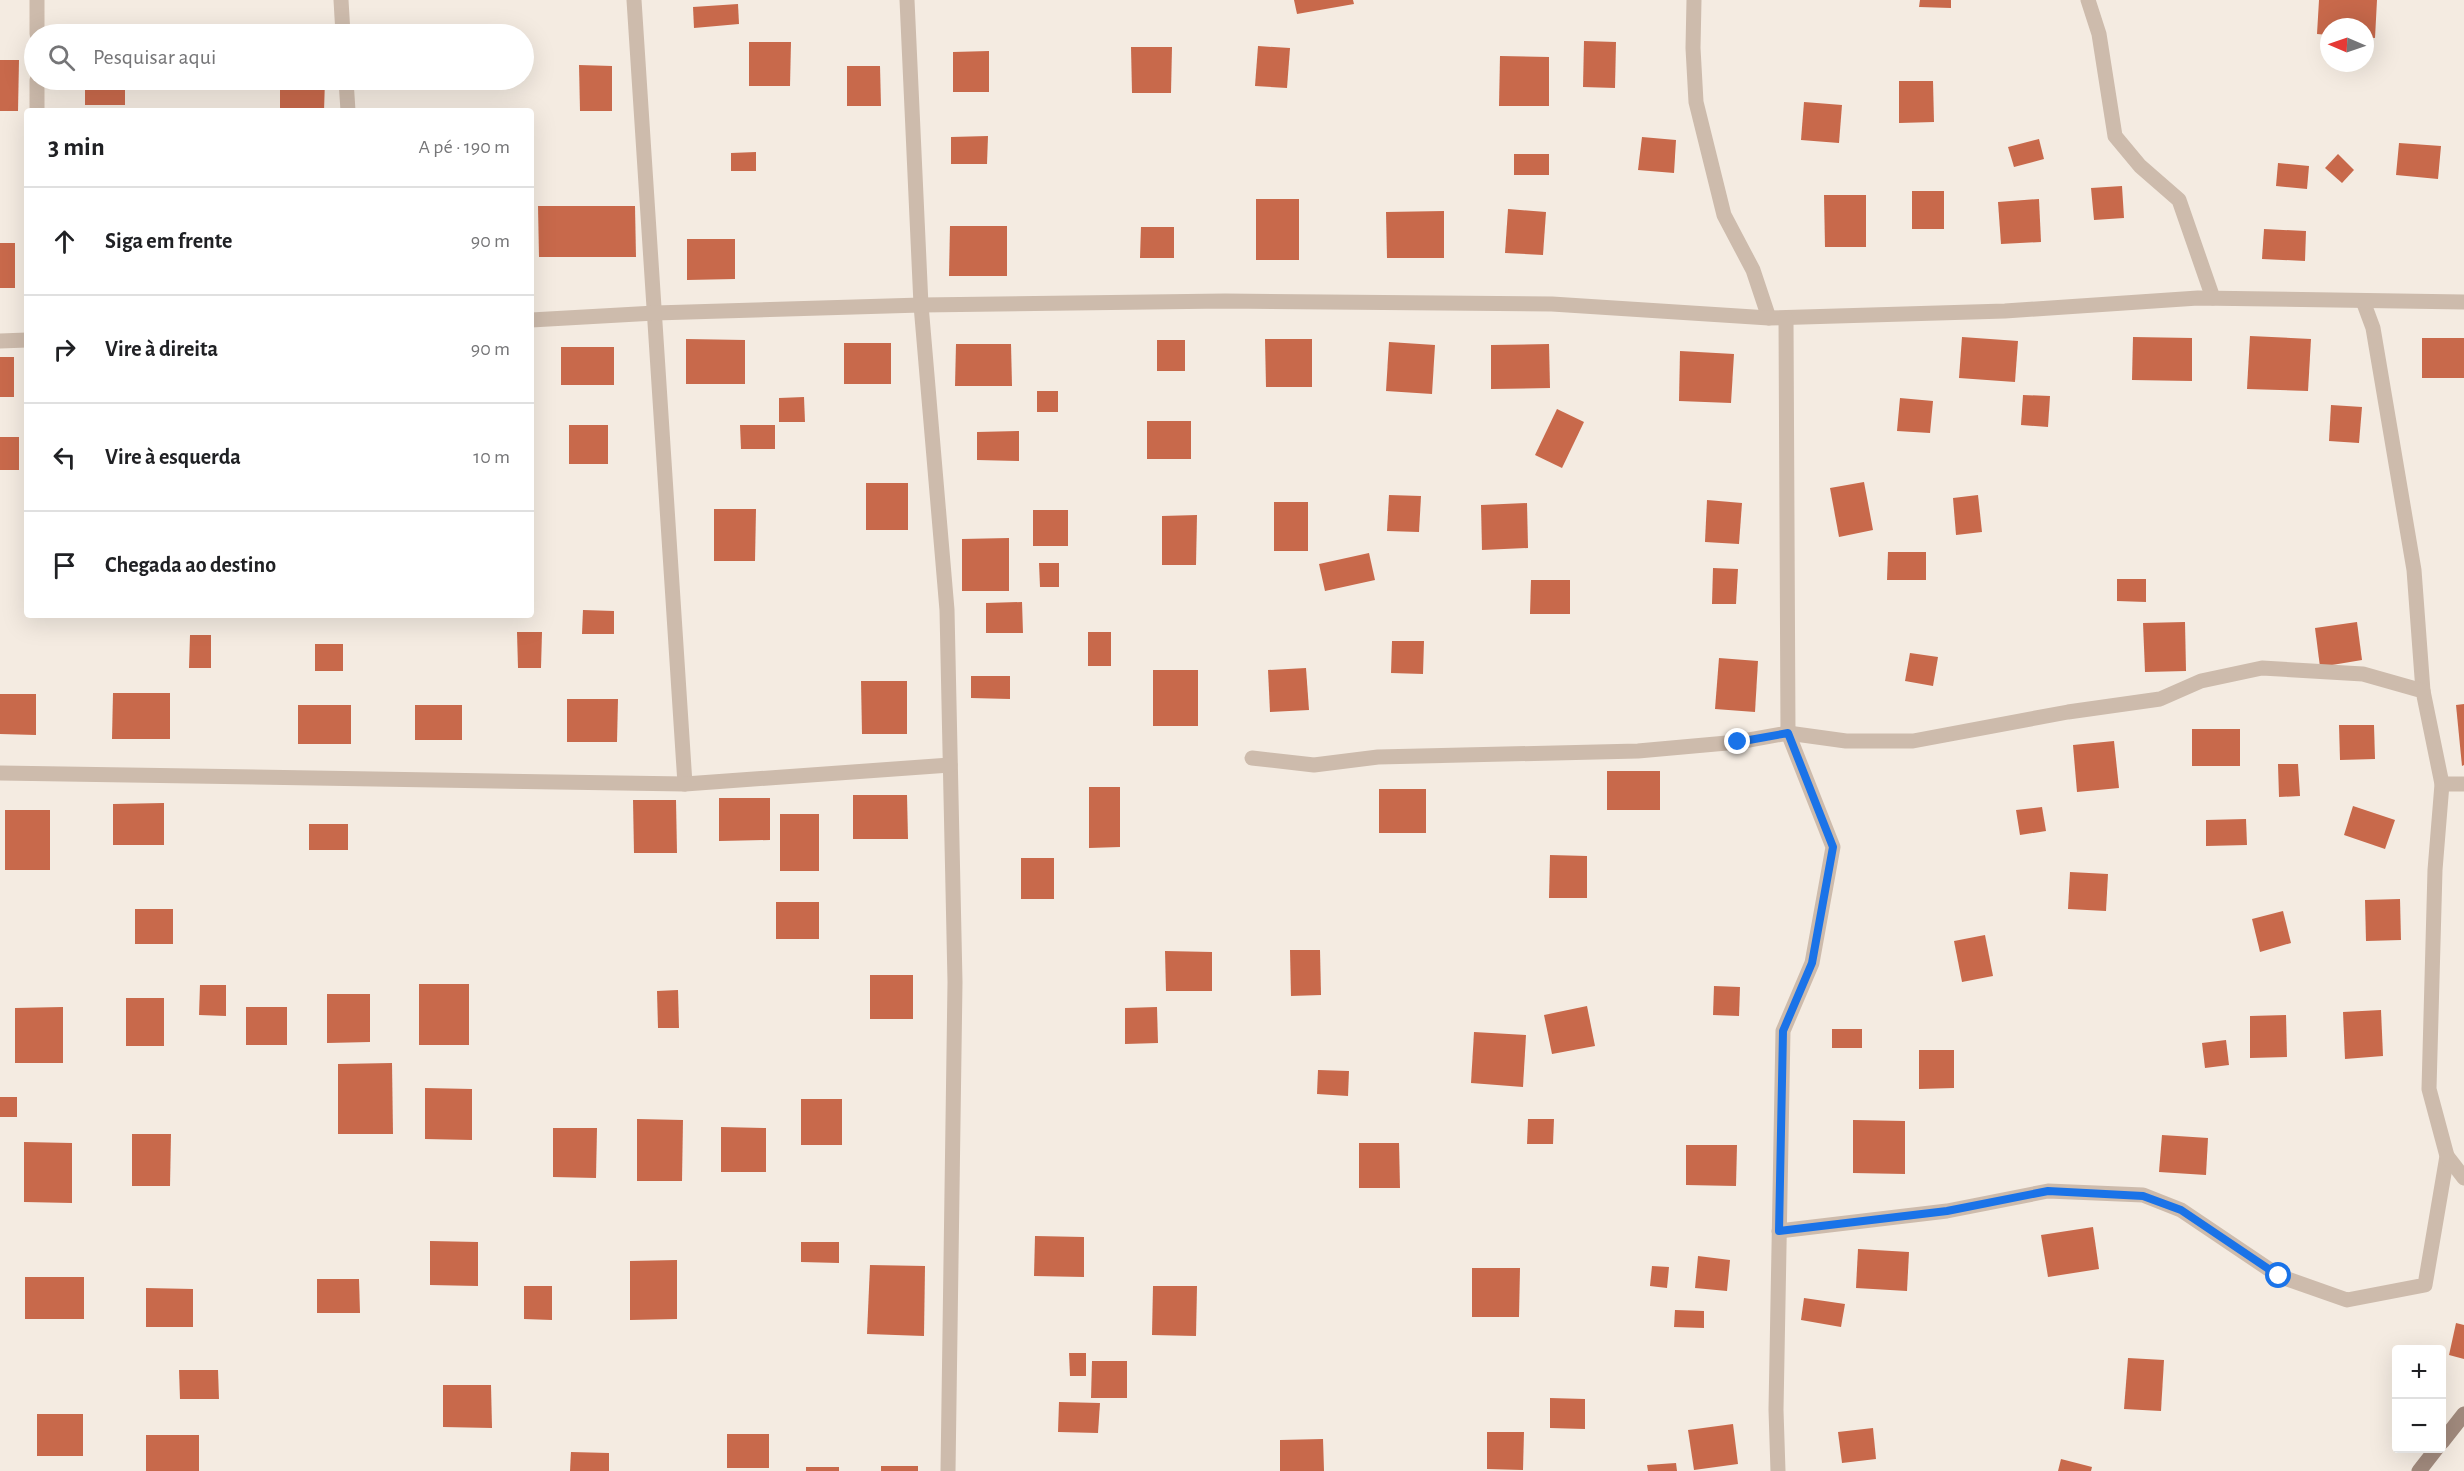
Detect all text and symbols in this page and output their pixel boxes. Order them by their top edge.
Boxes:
north arrow [2320,18,2374,72]
search box [24,24,534,90]
icon: search [45,41,78,74]
text: Pesquisar aqui [93,46,216,68]
text: 3 min [48,134,105,160]
text: A pé · 190 m [418,137,510,157]
icon: ahead [48,225,81,258]
text: Siga em frente [105,230,232,252]
text: 90 m [471,231,510,251]
icon: right [48,333,81,366]
text: Vire à direita [105,338,218,360]
text: 90 m [471,339,510,359]
icon: left [48,441,81,474]
text: Vire à esquerda [105,446,241,468]
text: 10 m [473,447,510,467]
icon: arrive [48,549,81,582]
text: Chegada ao destino [105,554,276,576]
route end [1724,728,1750,754]
route start [2265,1262,2291,1288]
map controls [2392,1345,2446,1453]
button: + [2392,1345,2446,1399]
button: − [2392,1399,2446,1453]

